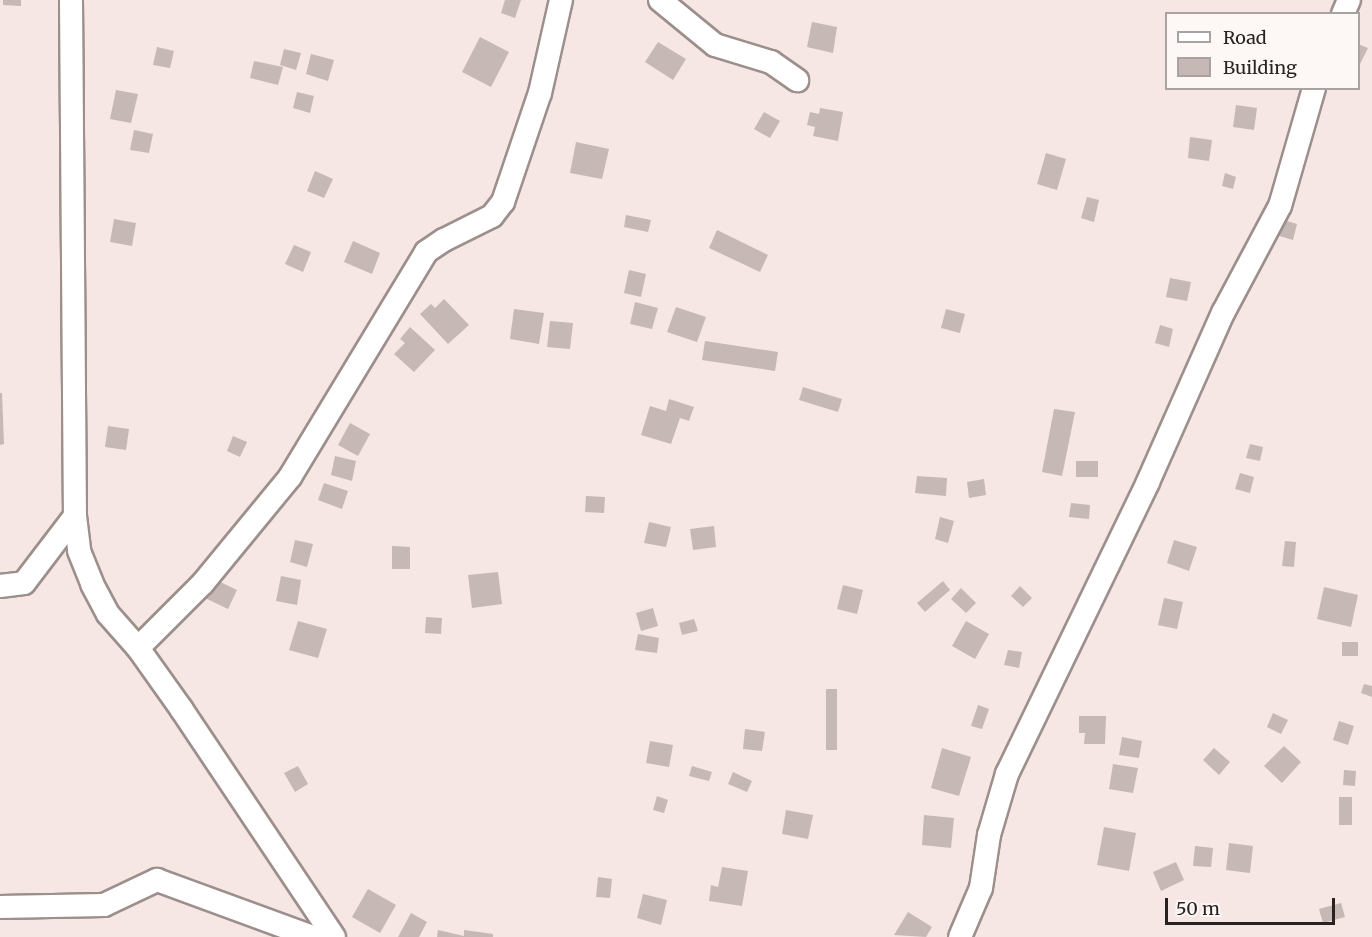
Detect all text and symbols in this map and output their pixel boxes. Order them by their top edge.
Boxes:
legend [1165,12,1360,90]
text: Road [1223,26,1267,49]
text: Building [1223,56,1297,79]
scale bar [1168,886,1338,924]
text: 50 m [1176,897,1220,920]

